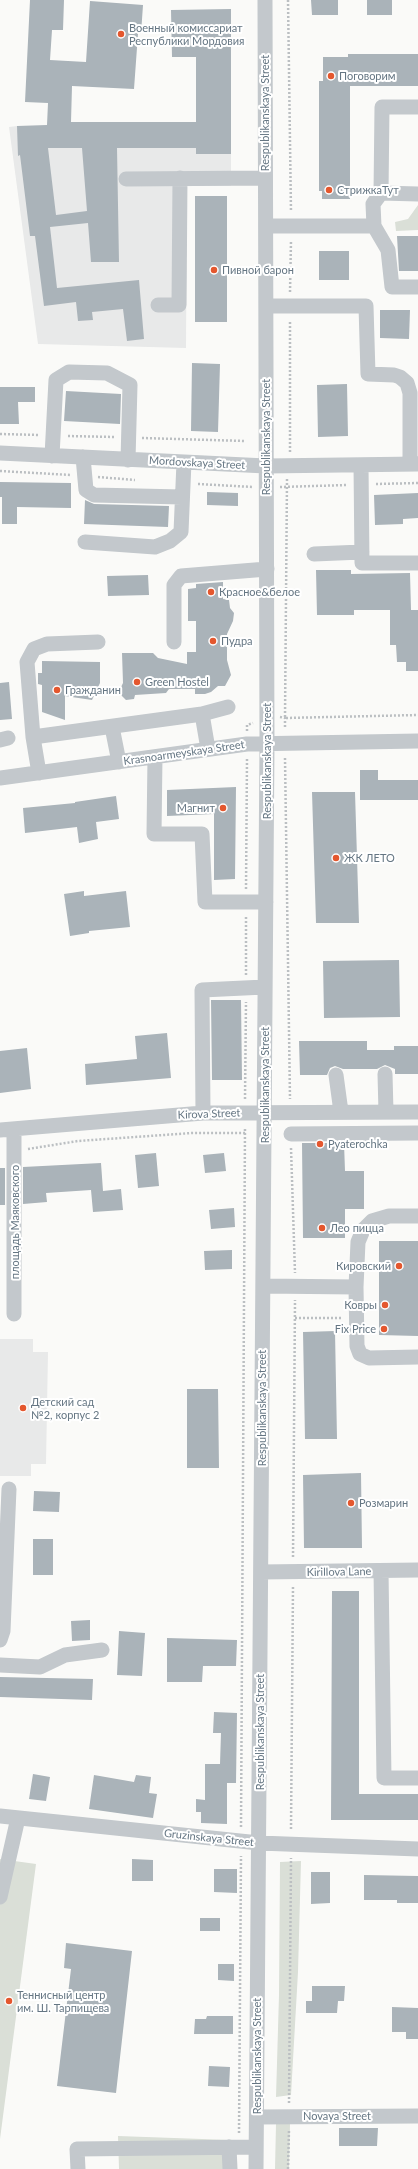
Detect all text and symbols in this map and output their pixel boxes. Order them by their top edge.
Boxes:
place label: Военный комиссариат Республики Мордовия [129,21,245,47]
marker: Военный комиссариат Республики Мордовия [116,29,126,39]
street label: Respublikanskaya Street [258,55,272,171]
place label: Поговорим [339,69,396,83]
marker: Поговорим [326,71,336,81]
place label: СтрижкаТут [337,183,399,197]
marker: СтрижкаТут [324,185,334,195]
place label: Пивной барон [222,263,294,277]
marker: Пивной барон [209,265,219,275]
street label: Respublikanskaya Street [259,379,273,495]
street label: Mordovskaya Street [149,454,245,472]
place label: Красное&белое [219,585,300,599]
marker: Красное&белое [206,587,216,597]
place label: Пудра [221,634,253,648]
marker: Пудра [208,636,218,646]
place label: Green Hostel [145,675,209,689]
marker: Green Hostel [132,677,142,687]
place label: Гражданин [65,683,121,697]
marker: Гражданин [52,685,62,695]
street label: Respublikanskaya Street [260,703,274,819]
street label: Krasnoarmeyskaya Street [123,738,245,768]
place label: Магнит [177,801,215,815]
marker: Магнит [218,803,228,813]
place label: ЖК ЛЕТО [344,851,395,865]
marker: ЖК ЛЕТО [331,853,341,863]
street label: Respublikanskaya Street [258,1027,272,1143]
street label: Kirova Street [177,1106,241,1122]
place label: Pyaterochka [328,1137,388,1151]
marker: Pyaterochka [315,1139,325,1149]
street label: площадь Маяковского [8,1165,22,1279]
place label: Лео пицца [330,1221,384,1235]
marker: Лео пицца [317,1223,327,1233]
place label: Кировский [336,1259,391,1273]
marker: Кировский [394,1261,404,1271]
place label: Ковры [344,1298,377,1312]
marker: Ковры [380,1300,390,1310]
place label: Fix Price [335,1322,376,1336]
marker: Fix Price [379,1324,389,1334]
street label: Respublikanskaya Street [255,1350,269,1466]
place label: Детский сад №2, корпус 2 [31,1395,99,1421]
marker: Детский сад №2, корпус 2 [18,1403,28,1413]
place label: Розмарин [359,1496,408,1510]
marker: Розмарин [346,1498,356,1508]
street label: Kirillova Lane [307,1565,371,1579]
street label: Respublikanskaya Street [253,1674,267,1790]
street label: Gruzinskaya Street [163,1827,255,1849]
place label: Теннисный центр им. Ш. Тарпищева [17,1988,109,2014]
marker: Теннисный центр им. Ш. Тарпищева [4,1996,14,2006]
street label: Respublikanskaya Street [250,1998,264,2114]
street label: Novaya Street [303,2109,371,2123]

